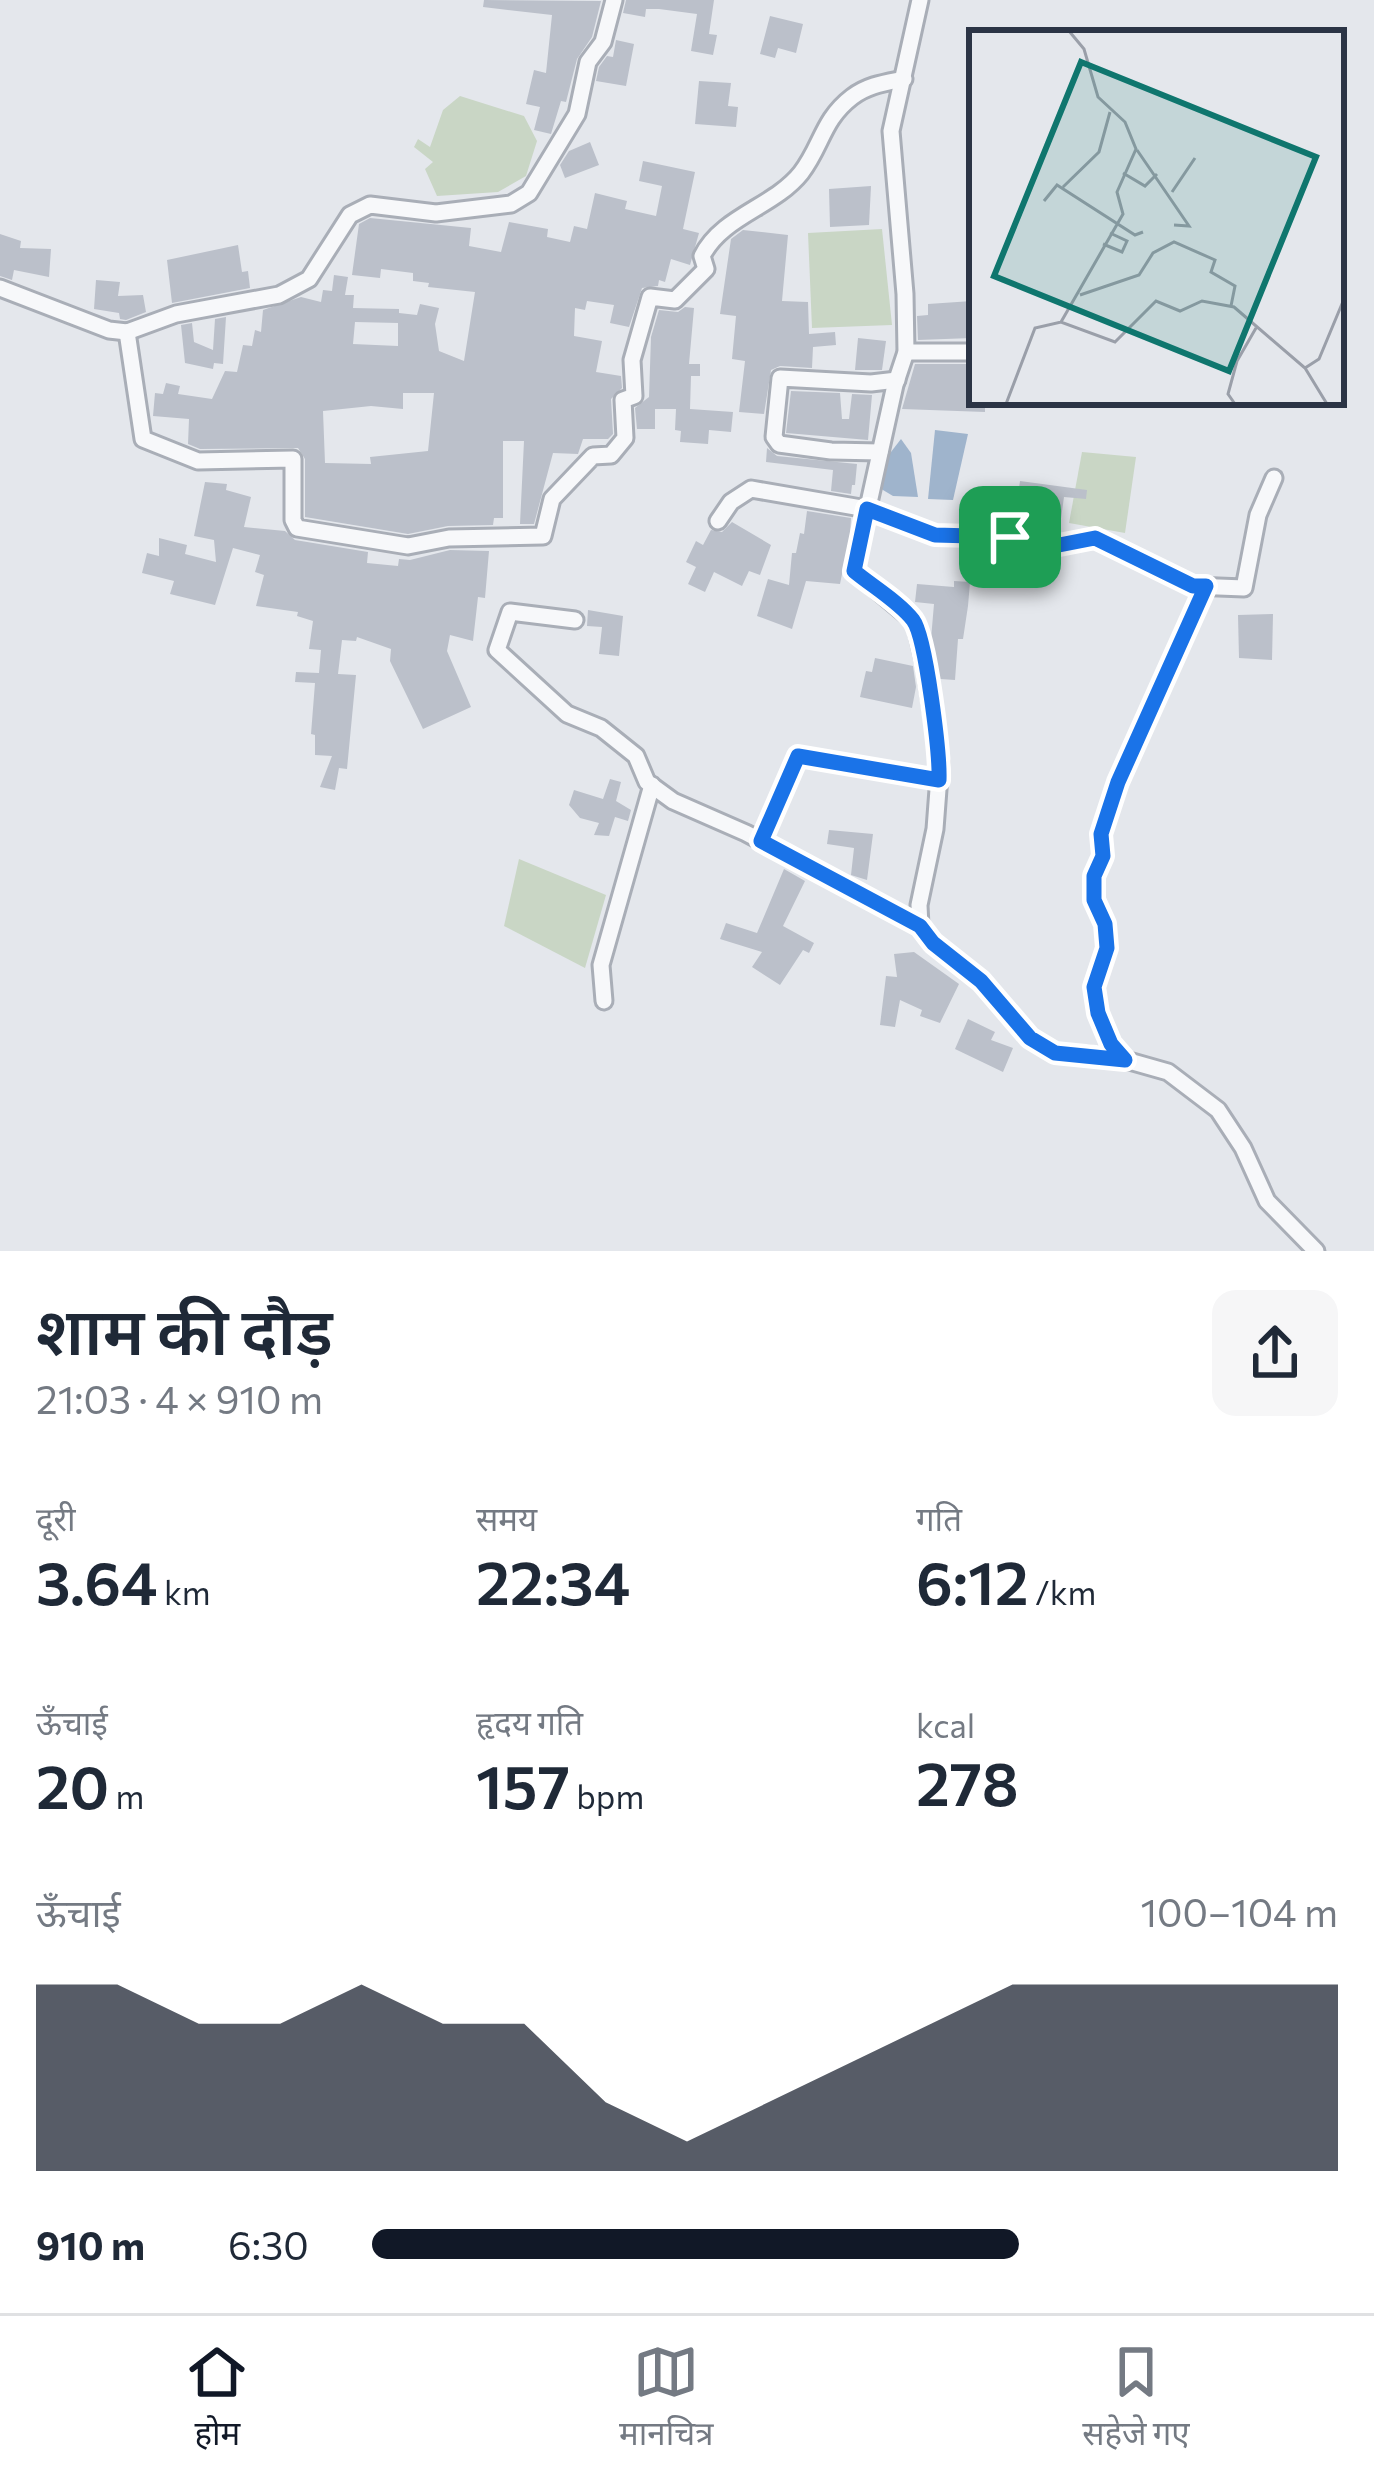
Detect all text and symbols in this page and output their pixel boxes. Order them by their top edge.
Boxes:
inset map [969,30,1344,405]
pin [959,486,1061,588]
icon: arrive [977,504,1043,570]
text: शाम की दौड़ [36,1288,333,1369]
button: share [1212,1290,1338,1416]
text: 21:03 · 4 × 910 m [36,1374,323,1422]
text: दूरी [36,1497,76,1538]
text: समय [476,1497,537,1538]
text: गति [916,1497,962,1538]
text: 3.64 [36,1544,158,1617]
text: 22:34 [476,1544,630,1617]
text: 6:12 [916,1544,1029,1617]
text: km [158,1571,211,1612]
text: /km [1029,1571,1096,1612]
text: ऊँचाई [36,1701,108,1742]
text: हृदय गति [476,1701,583,1742]
text: kcal [916,1704,975,1745]
text: 278 [916,1745,1019,1818]
text: 20 [36,1748,109,1821]
text: 157 [476,1748,570,1821]
text: m [109,1775,144,1816]
text: bpm [570,1775,644,1816]
text: ऊँचाई [36,1887,121,1935]
text: 100–104 m [1140,1887,1338,1935]
text: 910 m [36,2220,145,2268]
text: 6:30 [228,2220,309,2268]
tab: होम [184,2339,250,2458]
tab: मानचित्र [619,2339,713,2458]
tab: सहेजे गए [1082,2339,1190,2458]

